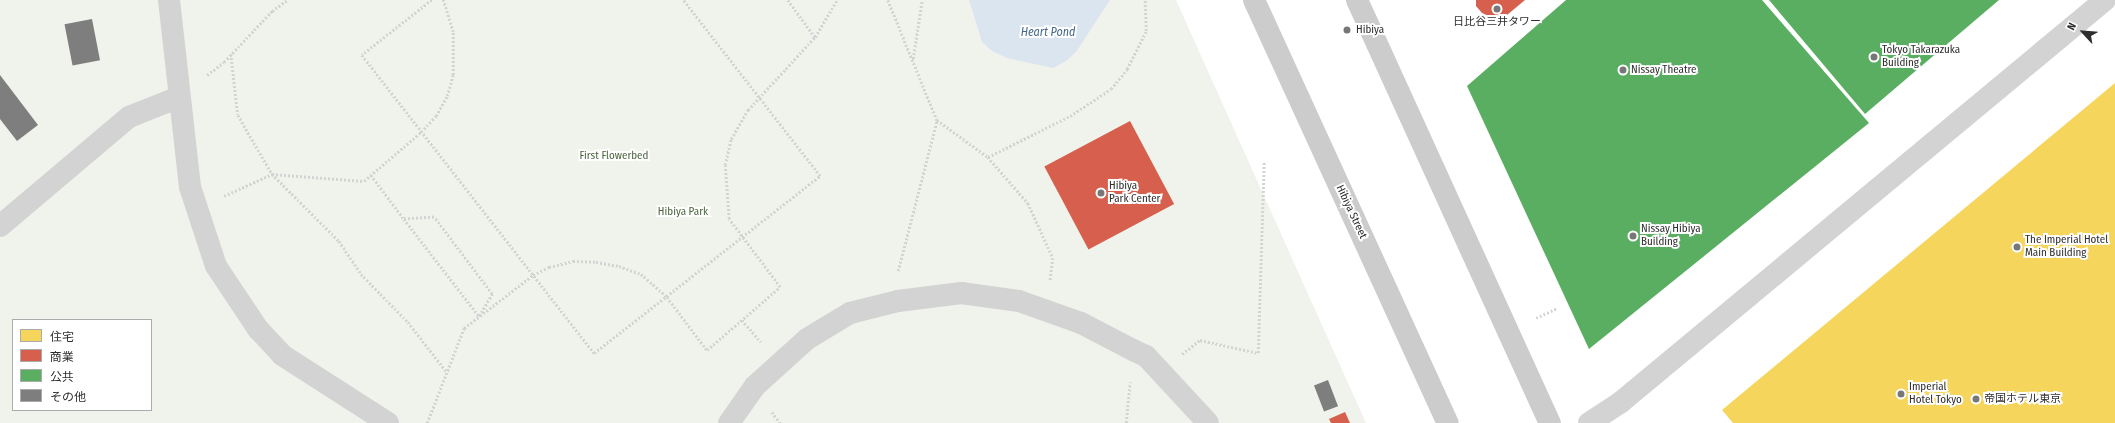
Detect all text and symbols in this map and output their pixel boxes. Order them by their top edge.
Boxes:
marker: 日比谷三井タワー [1492,4,1502,14]
north arrow [2063,12,2103,52]
place label: 日比谷三井タワー [1453,15,1541,29]
text: N [2064,21,2079,32]
place label: Hibiya [1356,23,1384,37]
marker: Hibiya [1341,24,1353,36]
water label: Heart Pond [1021,26,1075,40]
place label: Tokyo Takarazuka Building [1882,44,1960,70]
marker: Tokyo Takarazuka Building [1869,52,1879,62]
place label: Nissay Theatre [1631,63,1697,77]
marker: Nissay Theatre [1618,65,1628,75]
park label: First Flowerbed [580,149,648,163]
place label: Hibiya Park Center [1109,180,1160,206]
street label: Hibiya Street [1333,183,1369,241]
marker: Hibiya Park Center [1096,188,1106,198]
park label: Hibiya Park [658,205,708,219]
place label: Nissay Hibiya Building [1641,223,1701,249]
marker: Nissay Hibiya Building [1628,231,1638,241]
place label: The Imperial Hotel Main Building [2025,234,2108,260]
marker: The Imperial Hotel Main Building [2012,242,2022,252]
legend [12,319,152,411]
text: 住宅 [50,330,74,344]
text: 商業 [50,350,74,364]
text: 公共 [50,370,74,384]
place label: Imperial Hotel Tokyo [1909,381,1962,407]
marker: Imperial Hotel Tokyo [1896,389,1906,399]
text: その他 [50,390,86,404]
place label: 帝国ホテル東京 [1984,392,2061,406]
marker: 帝国ホテル東京 [1971,394,1981,404]

